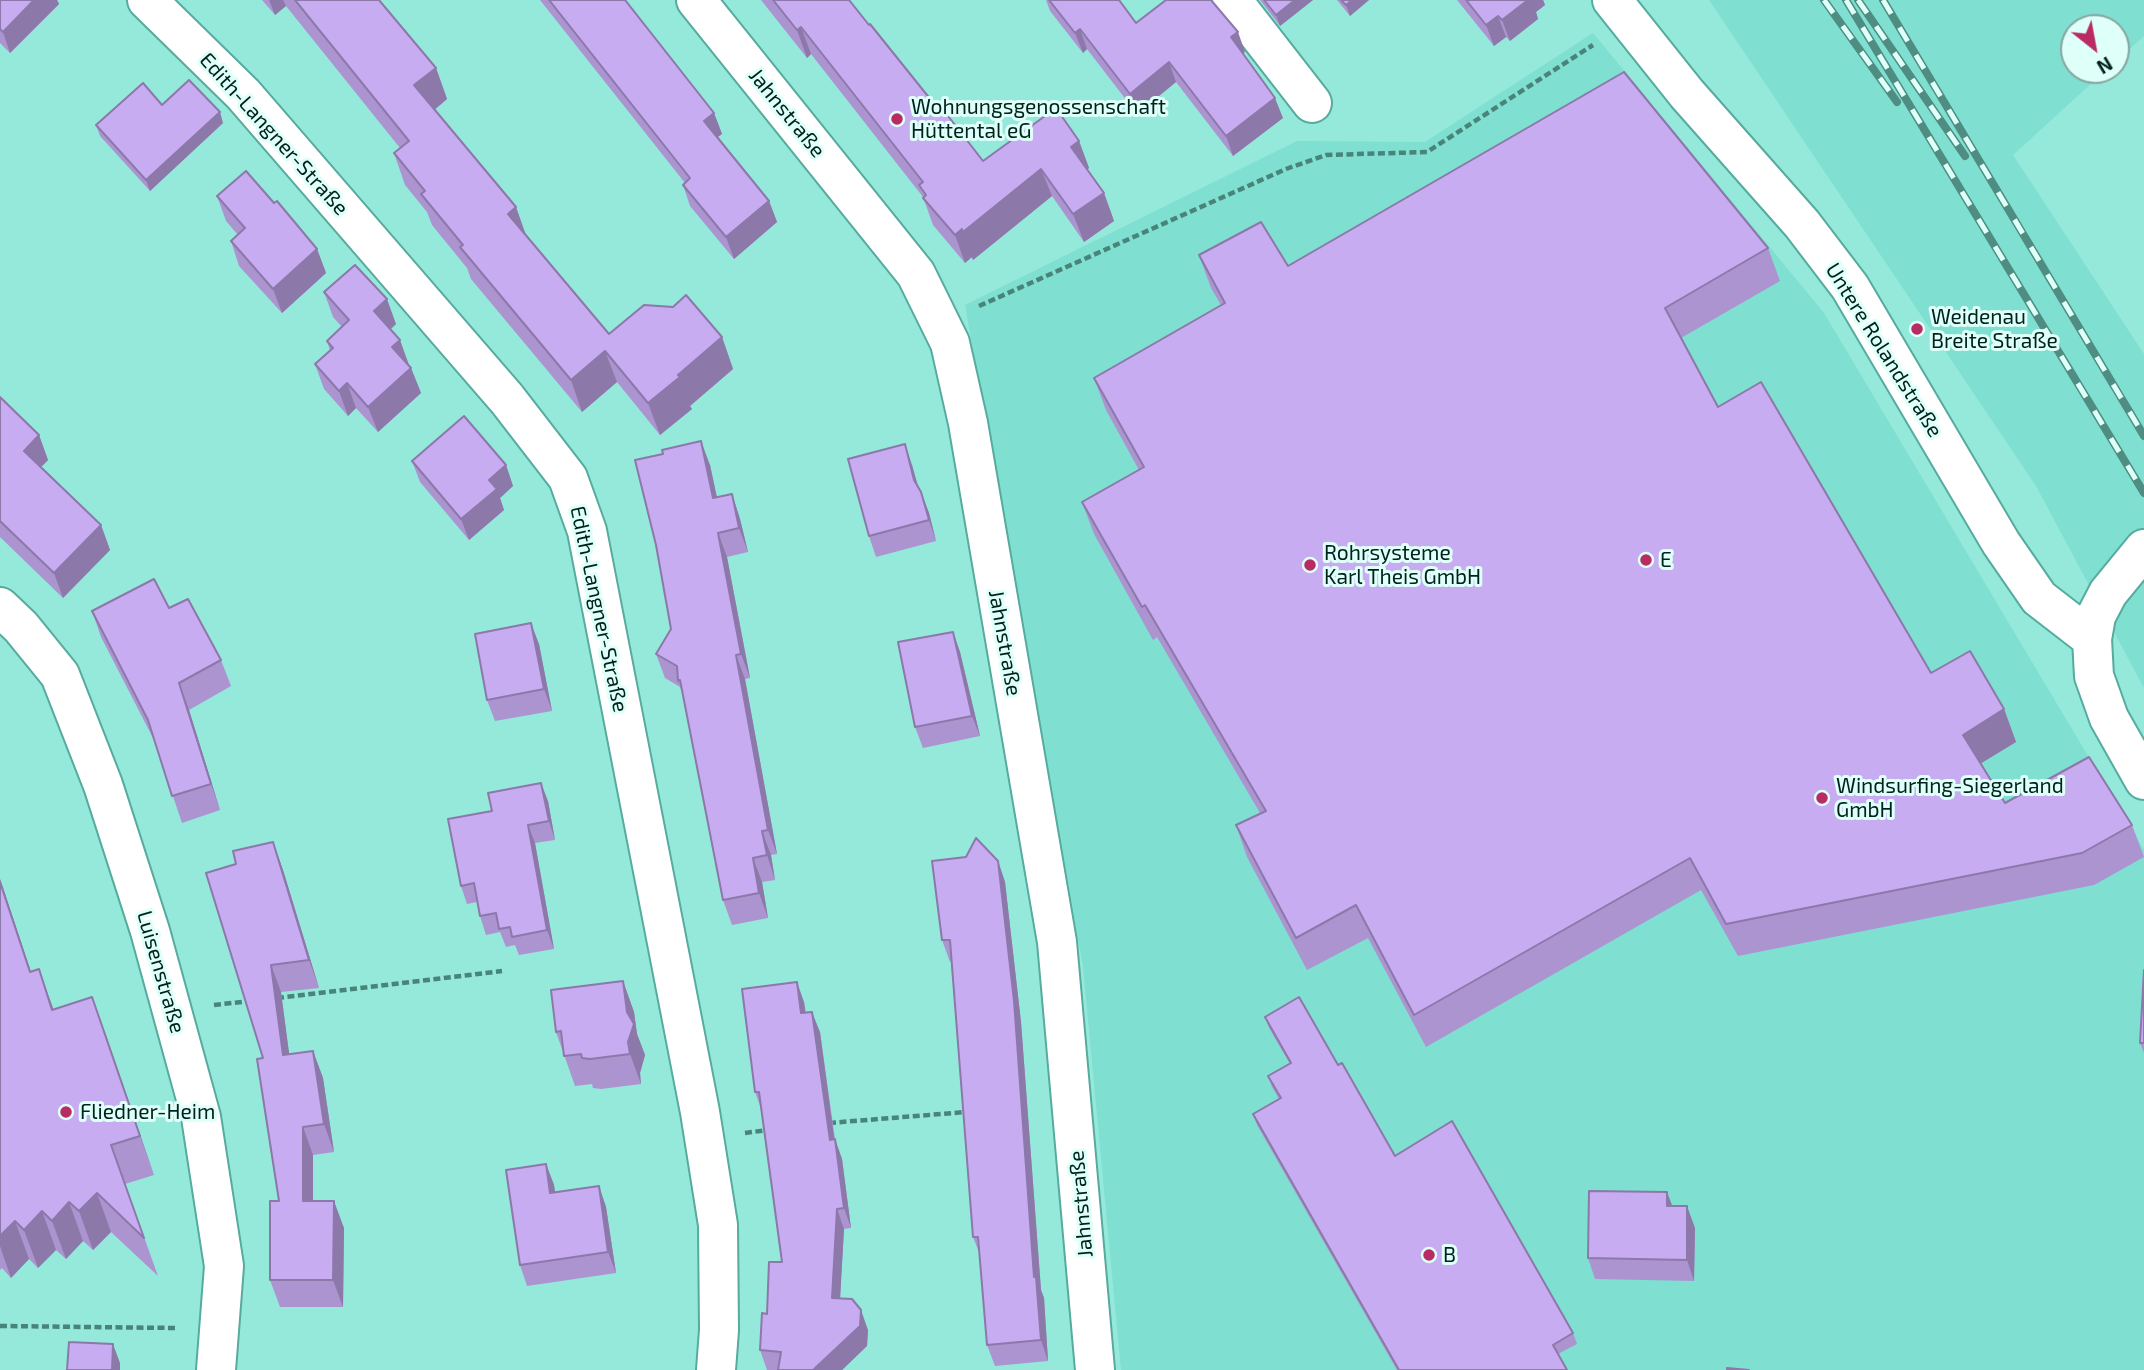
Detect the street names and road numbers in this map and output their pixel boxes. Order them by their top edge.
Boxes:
street label: Edith-Langner-Straße [194,48,354,220]
street label: Jahnstraße [743,63,831,163]
street label: Untere Rolandstraße [1820,258,1948,442]
street label: Edith-Langner-Straße [565,504,633,714]
street label: Jahnstraße [983,588,1027,698]
street label: Luisenstraße [131,908,191,1036]
street label: Jahnstraße [1064,1150,1098,1258]

